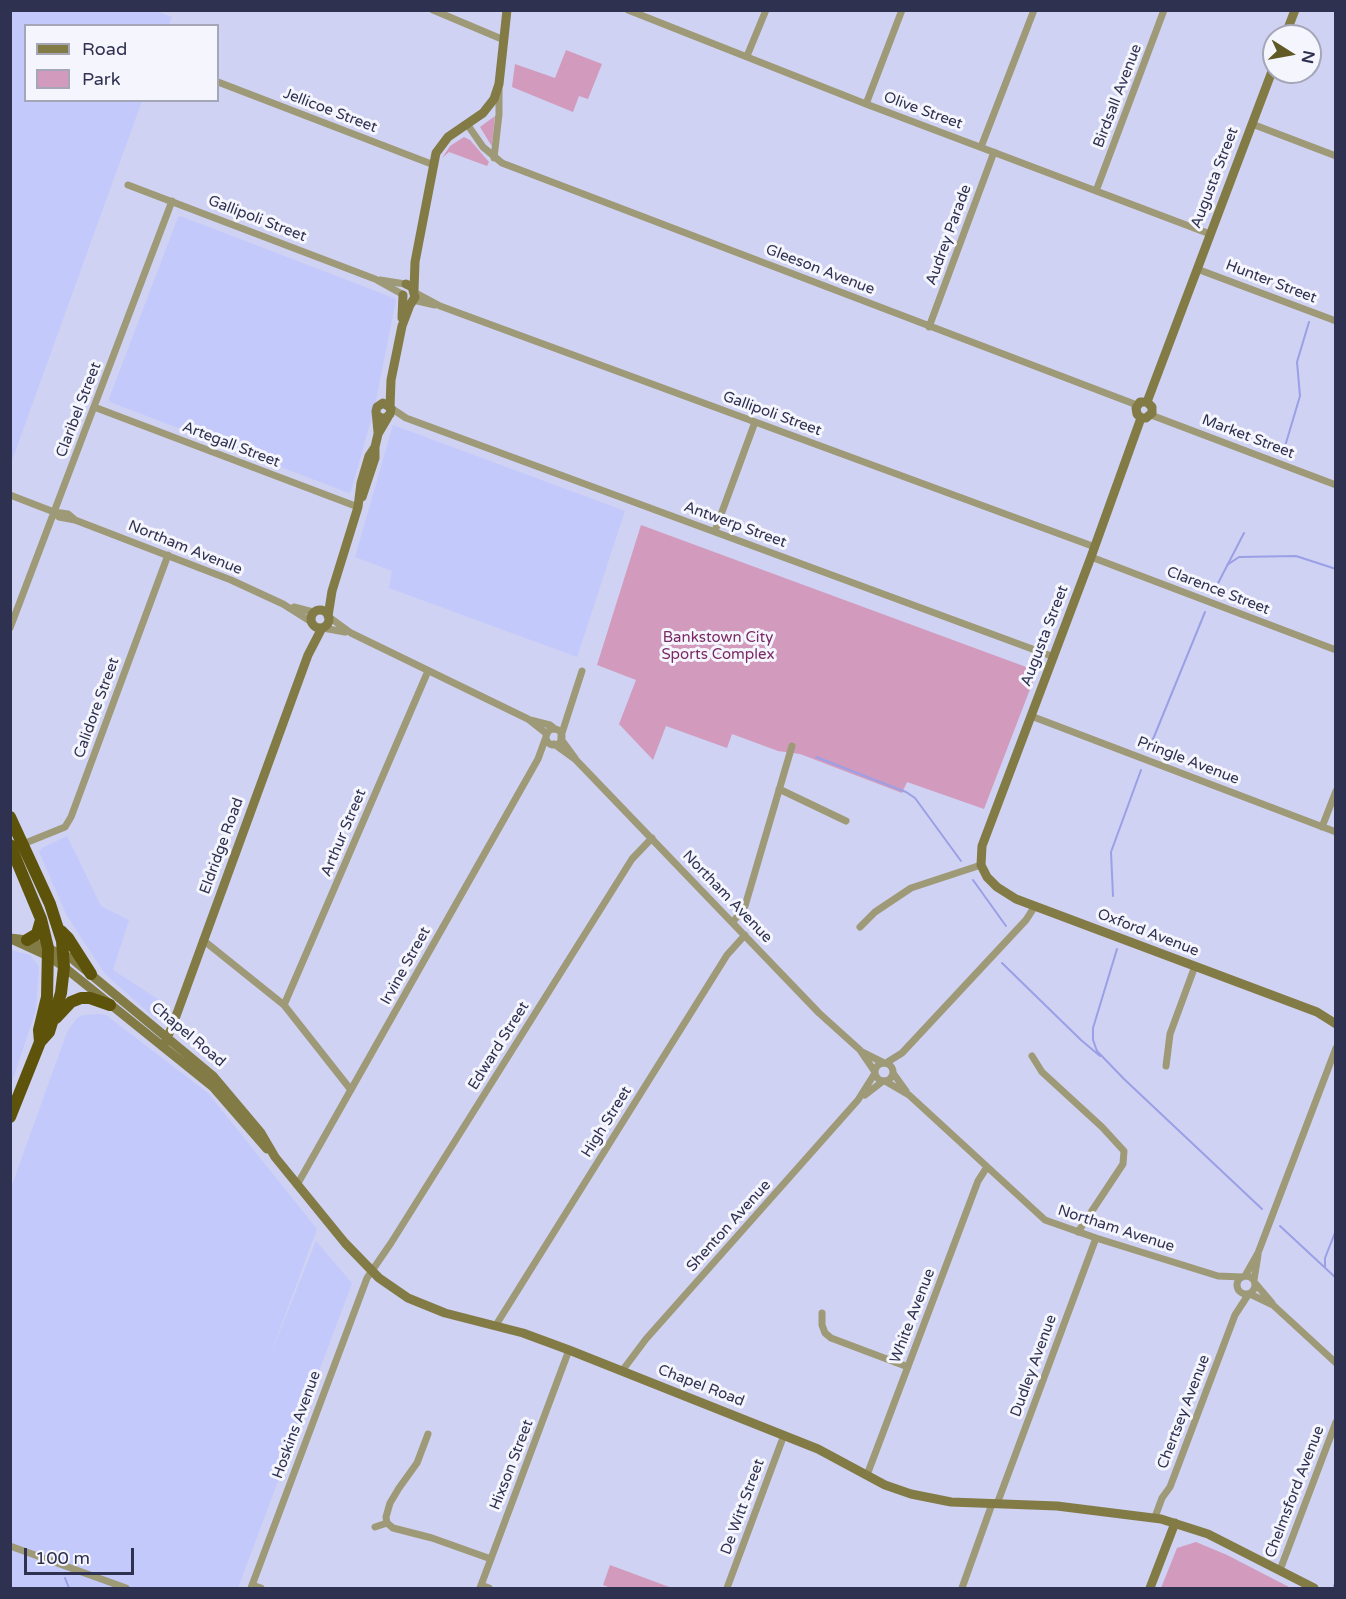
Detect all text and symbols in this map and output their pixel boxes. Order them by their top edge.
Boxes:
legend [24,24,219,102]
north arrow [1262,24,1322,84]
text: Road [82,38,127,60]
street label: Birdsall Avenue [1090,42,1146,150]
text: N [1297,49,1319,65]
text: Park [82,68,120,90]
street label: Jellicoe Street [281,85,379,137]
street label: Olive Street [881,88,965,134]
street label: Augusta Street [1187,125,1243,231]
street label: Audrey Parade [922,182,976,288]
street label: Gallipoli Street [205,192,309,246]
street label: Gleeson Avenue [763,241,877,299]
street label: Hunter Street [1223,256,1319,308]
street label: Claribel Street [53,360,105,460]
street label: Gallipoli Street [720,388,824,440]
street label: Market Street [1199,411,1297,463]
street label: Artegall Street [180,418,282,472]
street label: Antwerp Street [681,498,789,552]
street label: Northam Avenue [125,517,245,579]
street label: Clarence Street [1164,563,1272,619]
street label: Augusta Street [1017,583,1073,689]
park label: Bankstown City Sports Complex [661,629,775,664]
street label: Calidore Street [70,655,124,761]
street label: Pringle Avenue [1134,733,1242,789]
street label: Arthur Street [317,787,371,879]
street label: Eldridge Road [196,795,248,897]
street label: Northam Avenue [678,847,776,947]
street label: Oxford Avenue [1095,905,1201,961]
street label: Irvine Street [377,924,435,1008]
street label: Edward Street [465,998,533,1094]
street label: Chapel Road [147,999,229,1071]
street label: High Street [578,1083,636,1161]
street label: Shenton Avenue [683,1176,775,1276]
street label: Northam Avenue [1056,1202,1176,1256]
street label: White Avenue [887,1266,939,1366]
street label: Dudley Avenue [1007,1312,1061,1420]
street label: Chertsey Avenue [1154,1352,1214,1472]
street label: Chapel Road [655,1361,747,1411]
street label: Hoskins Avenue [269,1369,325,1481]
street label: Hixson Street [487,1417,537,1513]
street label: Chelmsford Avenue [1262,1424,1328,1560]
street label: De Witt Street [717,1457,769,1557]
scale bar [27,1536,136,1574]
text: 100 m [35,1547,90,1569]

